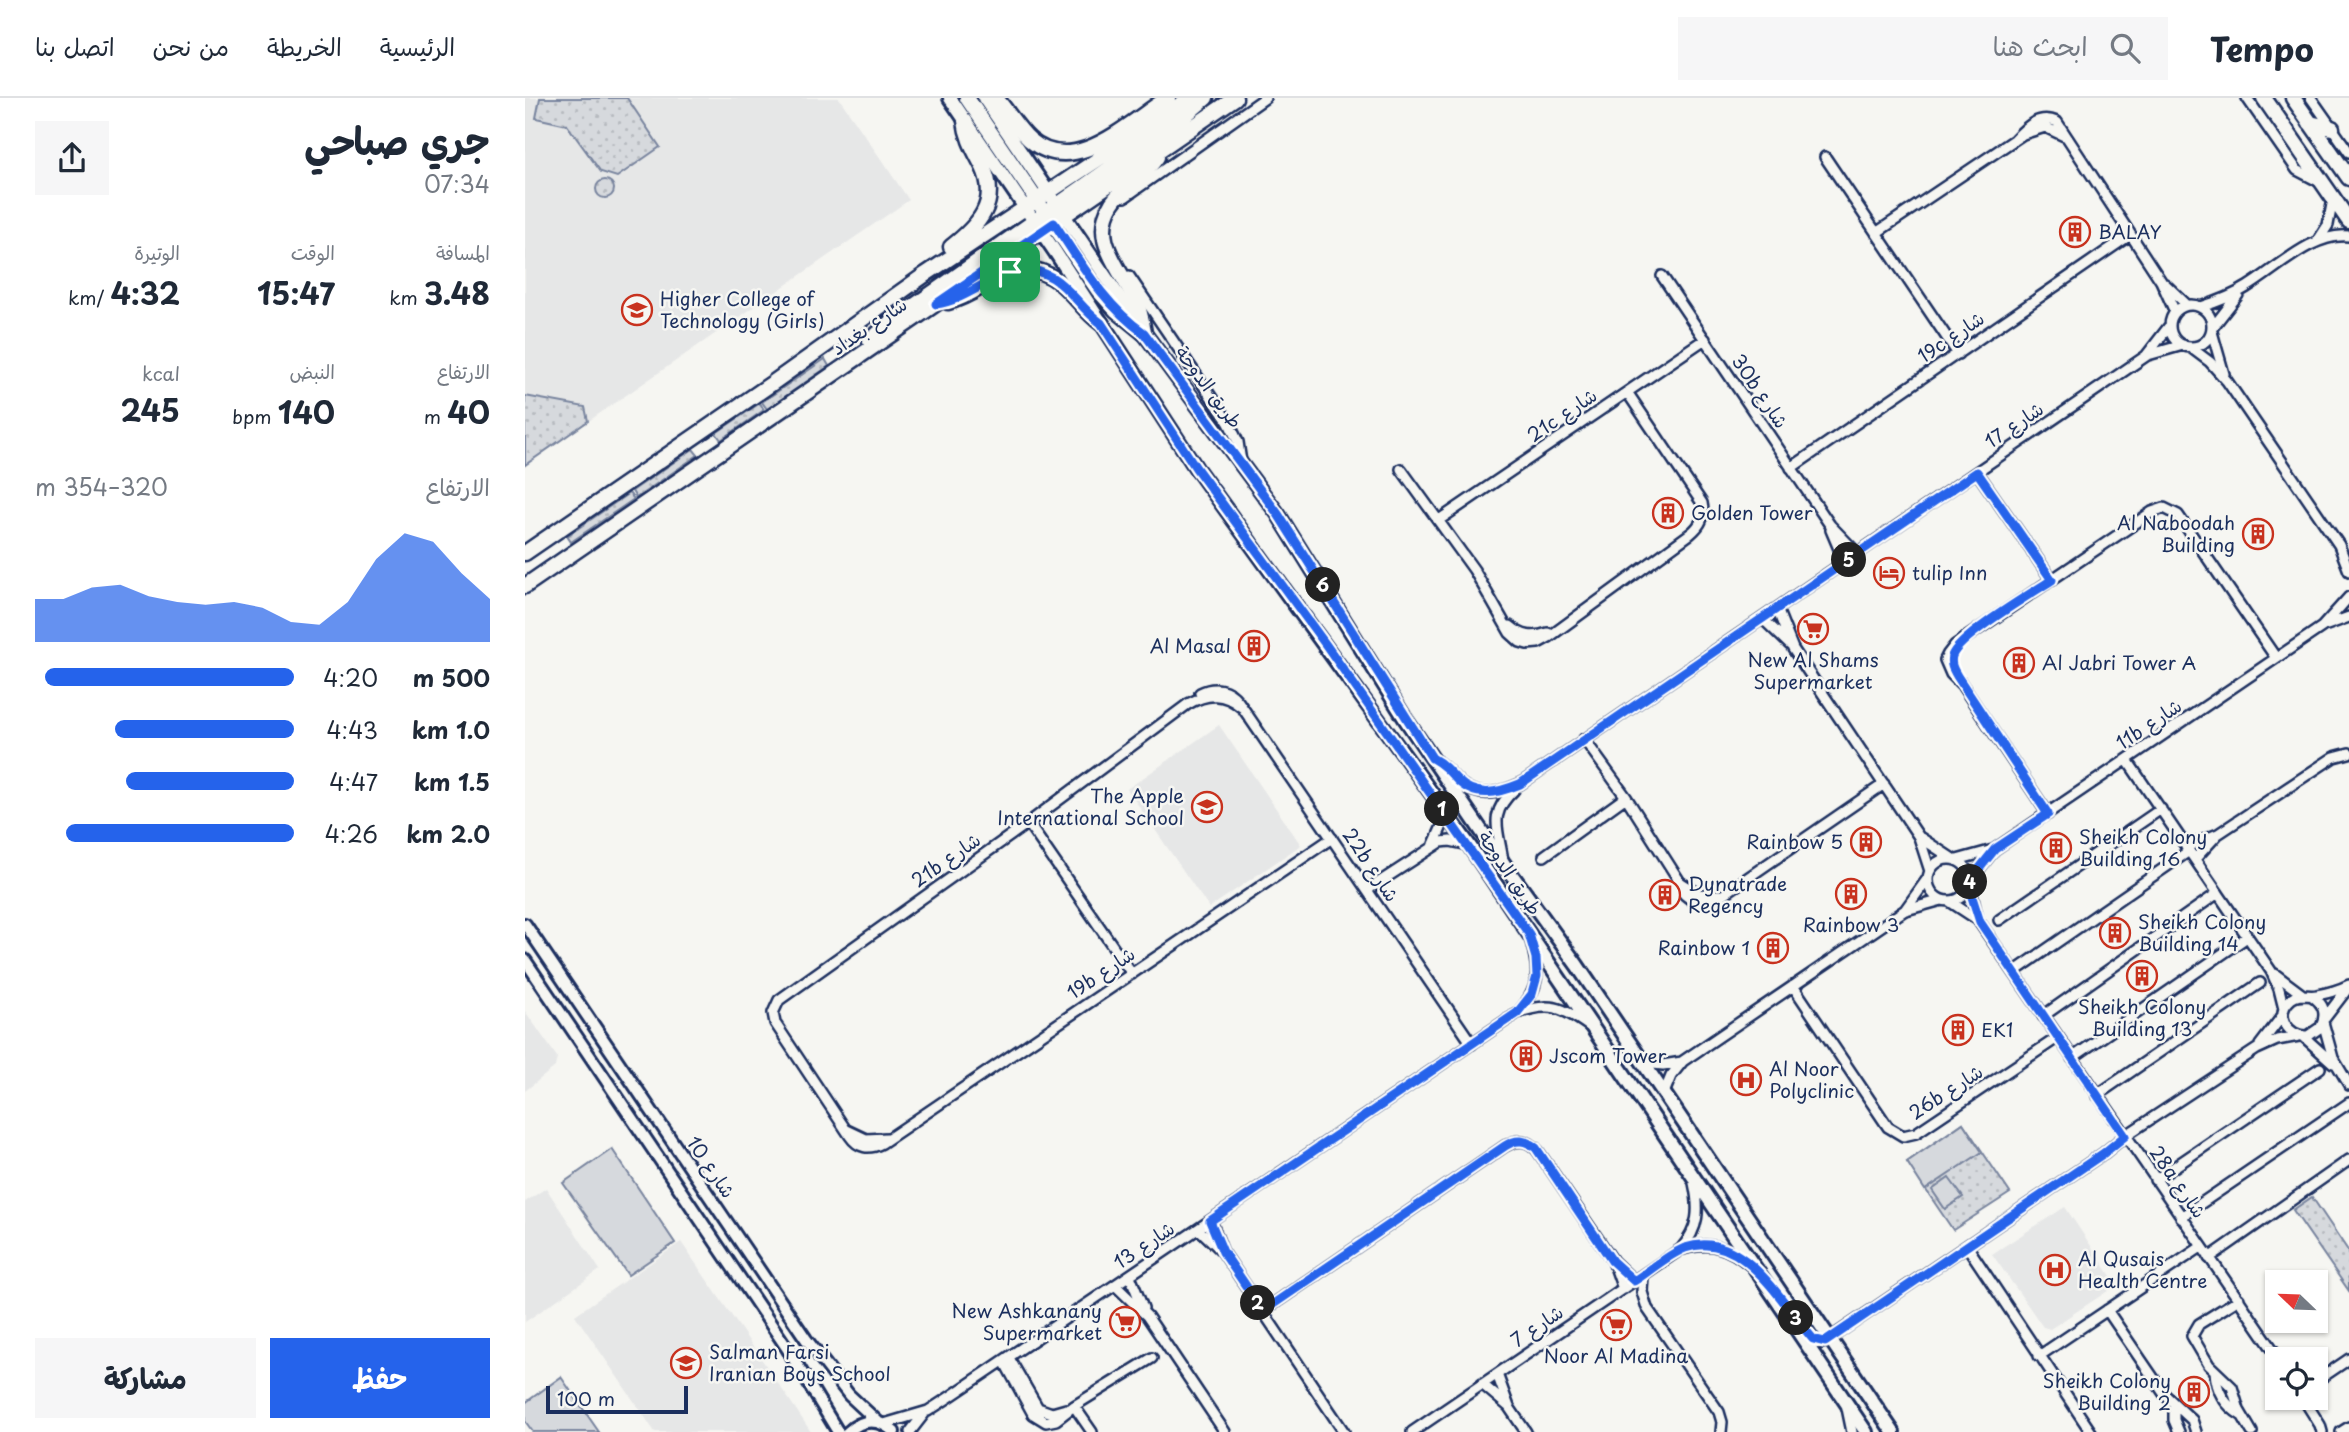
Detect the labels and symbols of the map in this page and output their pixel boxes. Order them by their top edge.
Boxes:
building icon: BALAY [2058,215,2092,249]
place label: BALAY [2098,217,2162,245]
pin [980,242,1040,302]
place label: Higher College of Technology (Girls) [660,284,825,334]
street label: شارع بغداد [825,289,913,362]
school or university icon: Higher College of Technology (Girls) [620,293,654,327]
street label: 19c شارع [1912,304,1990,370]
street label: طريق الدوحة [1169,339,1250,433]
street label: 30b شارع [1725,348,1796,434]
street label: 21c شارع [1521,380,1603,449]
street label: شارع 17 [1978,394,2049,455]
building icon: Golden Tower [1651,496,1685,530]
place label: Golden Tower [1691,498,1813,526]
place label: Al Naboodah Building [2117,508,2235,558]
building icon: Al Naboodah Building [2241,517,2275,551]
pin: 5 [1831,542,1867,578]
hotel icon: tulip Inn [1872,556,1906,590]
place label: tulip Inn [1912,558,1987,586]
pin: 6 [1305,568,1341,602]
supermarket icon: New Al Shams Supermarket [1796,612,1830,646]
building icon: Al Masal [1237,629,1271,663]
place label: Al Masal [1150,631,1231,659]
place label: New Al Shams Supermarket [1747,645,1879,695]
building icon: Al Jabri Tower A [2002,646,2036,680]
place label: Al Jabri Tower A [2042,648,2196,676]
street label: 11b شارع [2110,691,2187,756]
place label: The Apple International School [997,781,1184,831]
school or university icon: The Apple International School [1190,790,1224,824]
pin: 1 [1425,792,1459,826]
street label: 22b شارع [1336,822,1407,907]
place label: Sheikh Colony Building 16 [2079,822,2207,872]
street label: طريق الدوحة [1472,824,1549,920]
street label: 21b شارع [905,825,986,894]
building icon: Rainbow 5 [1849,825,1883,859]
place label: Rainbow 5 [1746,827,1843,855]
building icon: Sheikh Colony Building 16 [2039,831,2073,865]
pin: 4 [1953,864,1987,900]
place label: Dynatrade Regency [1688,869,1787,919]
building icon: Rainbow 3 [1834,877,1868,911]
building icon: Dynatrade Regency [1648,878,1682,912]
place label: Sheikh Colony Building 14 [2138,907,2266,957]
place label: Rainbow 3 [1803,910,1899,938]
building icon: Sheikh Colony Building 14 [2098,916,2132,950]
building icon: Rainbow 1 [1756,931,1790,965]
place label: Rainbow 1 [1658,933,1750,961]
street label: 19b شارع [1061,939,1141,1006]
building icon: Sheikh Colony Building 13 [2125,959,2159,993]
place label: Sheikh Colony Building 13 [2078,992,2206,1042]
building icon: EK1 [1941,1013,1975,1047]
place label: EK1 [1981,1015,2013,1043]
building icon: Jscom Tower [1509,1039,1543,1073]
place label: Jscom Tower [1549,1041,1667,1069]
place label: Al Noor Polyclinic [1769,1054,1854,1104]
street label: 26b شارع [1903,1057,1988,1126]
hospital icon: Al Noor Polyclinic [1729,1063,1763,1097]
street label: شارع 10 [680,1130,743,1204]
street label: 28a شارع [2143,1139,2214,1224]
street label: شارع 13 [1107,1213,1180,1276]
place label: Al Qusais Health Centre [2078,1244,2207,1294]
hospital icon: Al Qusais Health Centre [2038,1253,2072,1287]
north arrow [2265,1270,2327,1334]
pin: 2 [1241,1286,1275,1320]
place label: New Ashkanany Supermarket [951,1296,1102,1346]
street label: شارع 7 [1505,1297,1569,1354]
pin: 3 [1779,1300,1813,1336]
supermarket icon: New Ashkanany Supermarket [1108,1305,1142,1339]
supermarket icon: Noor Al Madina [1599,1308,1633,1342]
place label: Salman Farsi Iranian Boys School [709,1337,891,1387]
place label: Noor Al Madina [1544,1341,1688,1369]
school or university icon: Salman Farsi Iranian Boys School [669,1346,703,1380]
place label: Sheikh Colony Building 2 [2043,1366,2171,1416]
building icon: Sheikh Colony Building 2 [2177,1375,2211,1409]
scale bar [546,1383,688,1415]

